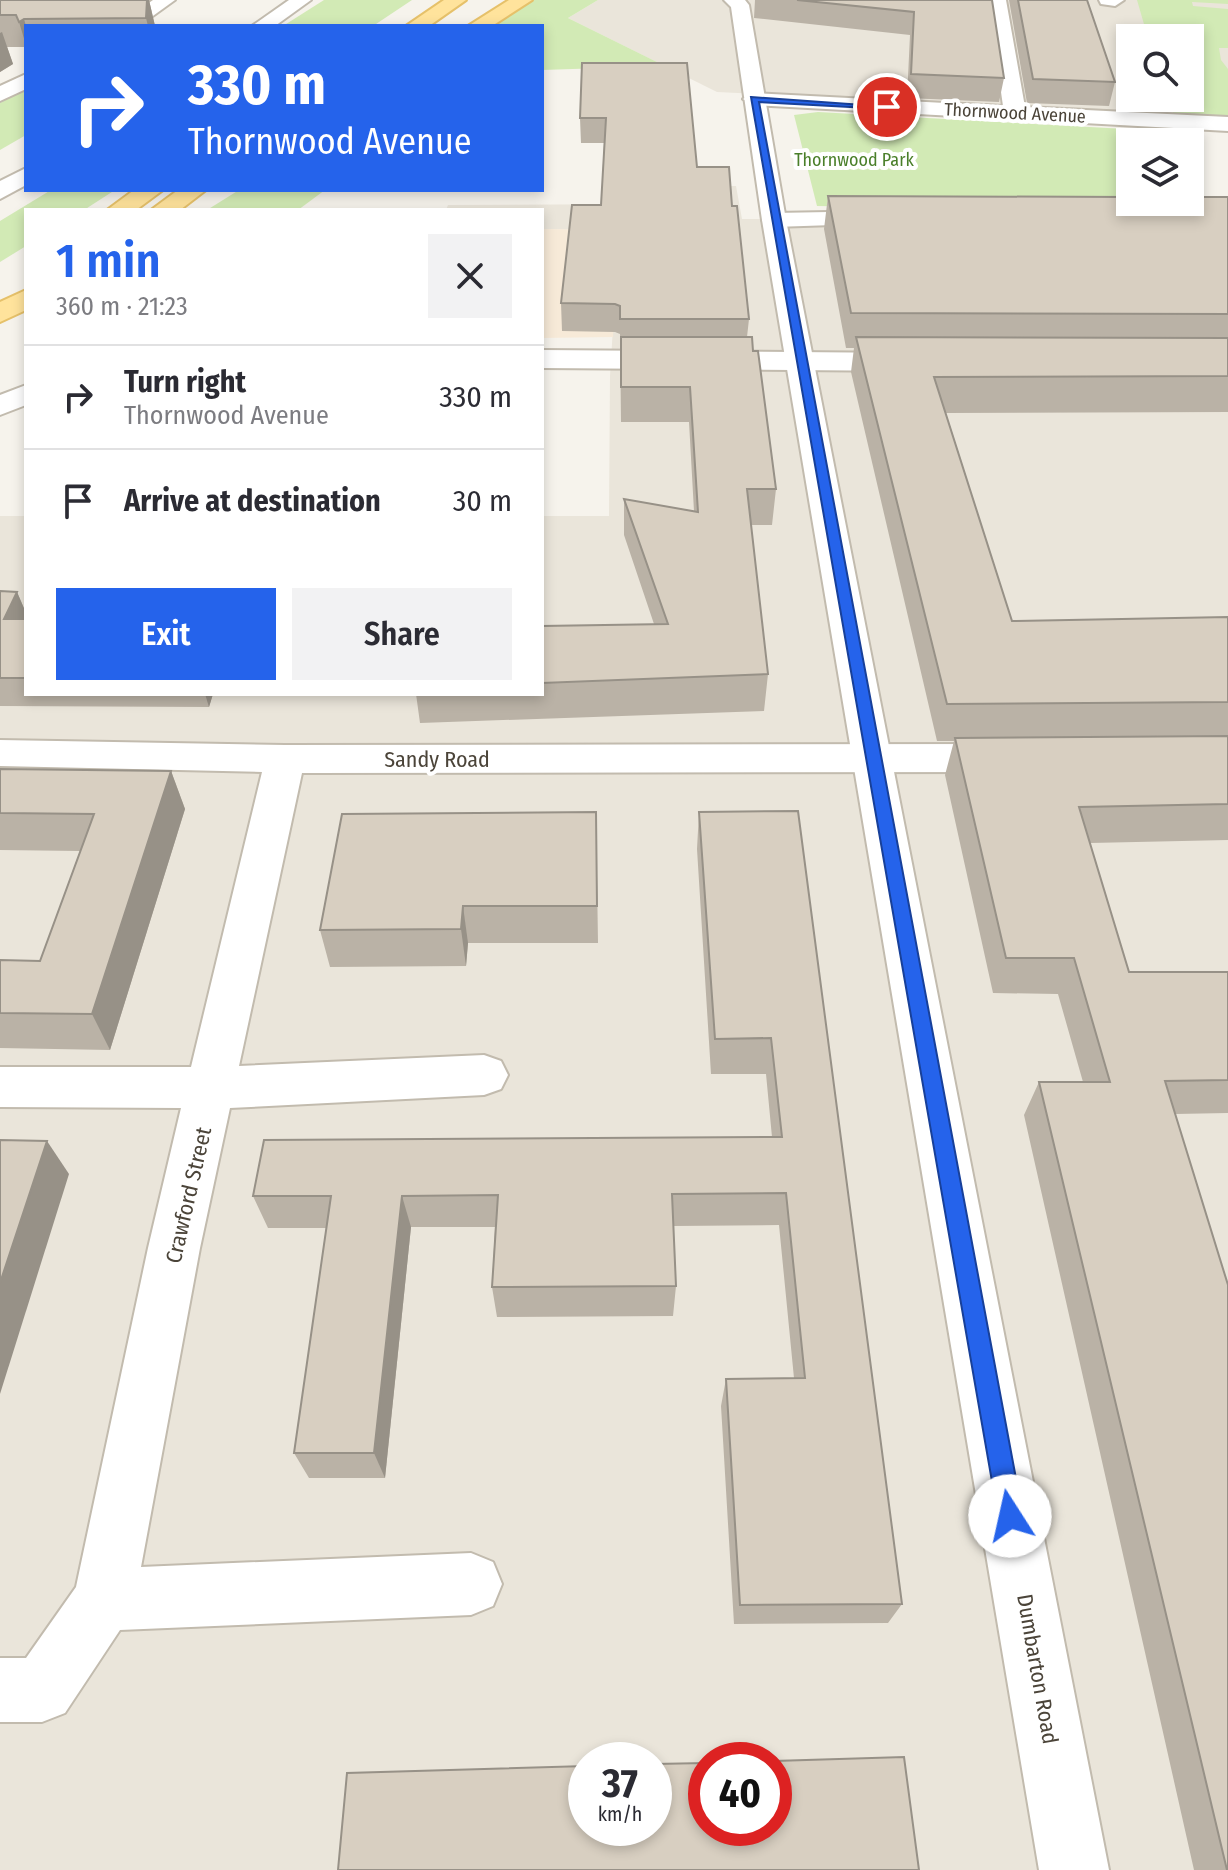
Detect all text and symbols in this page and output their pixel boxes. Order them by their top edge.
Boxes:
map controls [1116,24,1204,216]
button: search [1116,24,1204,112]
text: 330 m [188,52,326,119]
icon: right [56,56,160,160]
pin [853,73,921,141]
icon: arrive [865,85,909,129]
street label: Thornwood Avenue [944,98,1086,128]
text: Thornwood Avenue [188,120,472,164]
button: layers [1116,128,1204,216]
park label: Thornwood Park [794,149,914,171]
text: 1 min [56,232,161,290]
button: close [428,234,512,318]
text: 360 m · 21:23 [56,291,188,322]
text: Turn right [124,364,246,400]
icon: right [56,375,100,419]
text: 330 m [439,379,512,415]
text: Thornwood Avenue [124,400,329,431]
icon: arrive [56,479,100,523]
text: Arrive at destination [124,483,381,519]
text: 30 m [453,483,512,519]
button: Exit [56,588,276,680]
button: Share [292,588,512,680]
street label: Sandy Road [384,746,490,773]
street label: Crawford Street [160,1124,217,1266]
position arrow [968,1474,1052,1558]
street label: Dumbarton Road [1011,1592,1064,1746]
speed limit sign: 40 [688,1742,792,1846]
text: 37 [602,1760,638,1808]
text: km/h [598,1802,642,1826]

